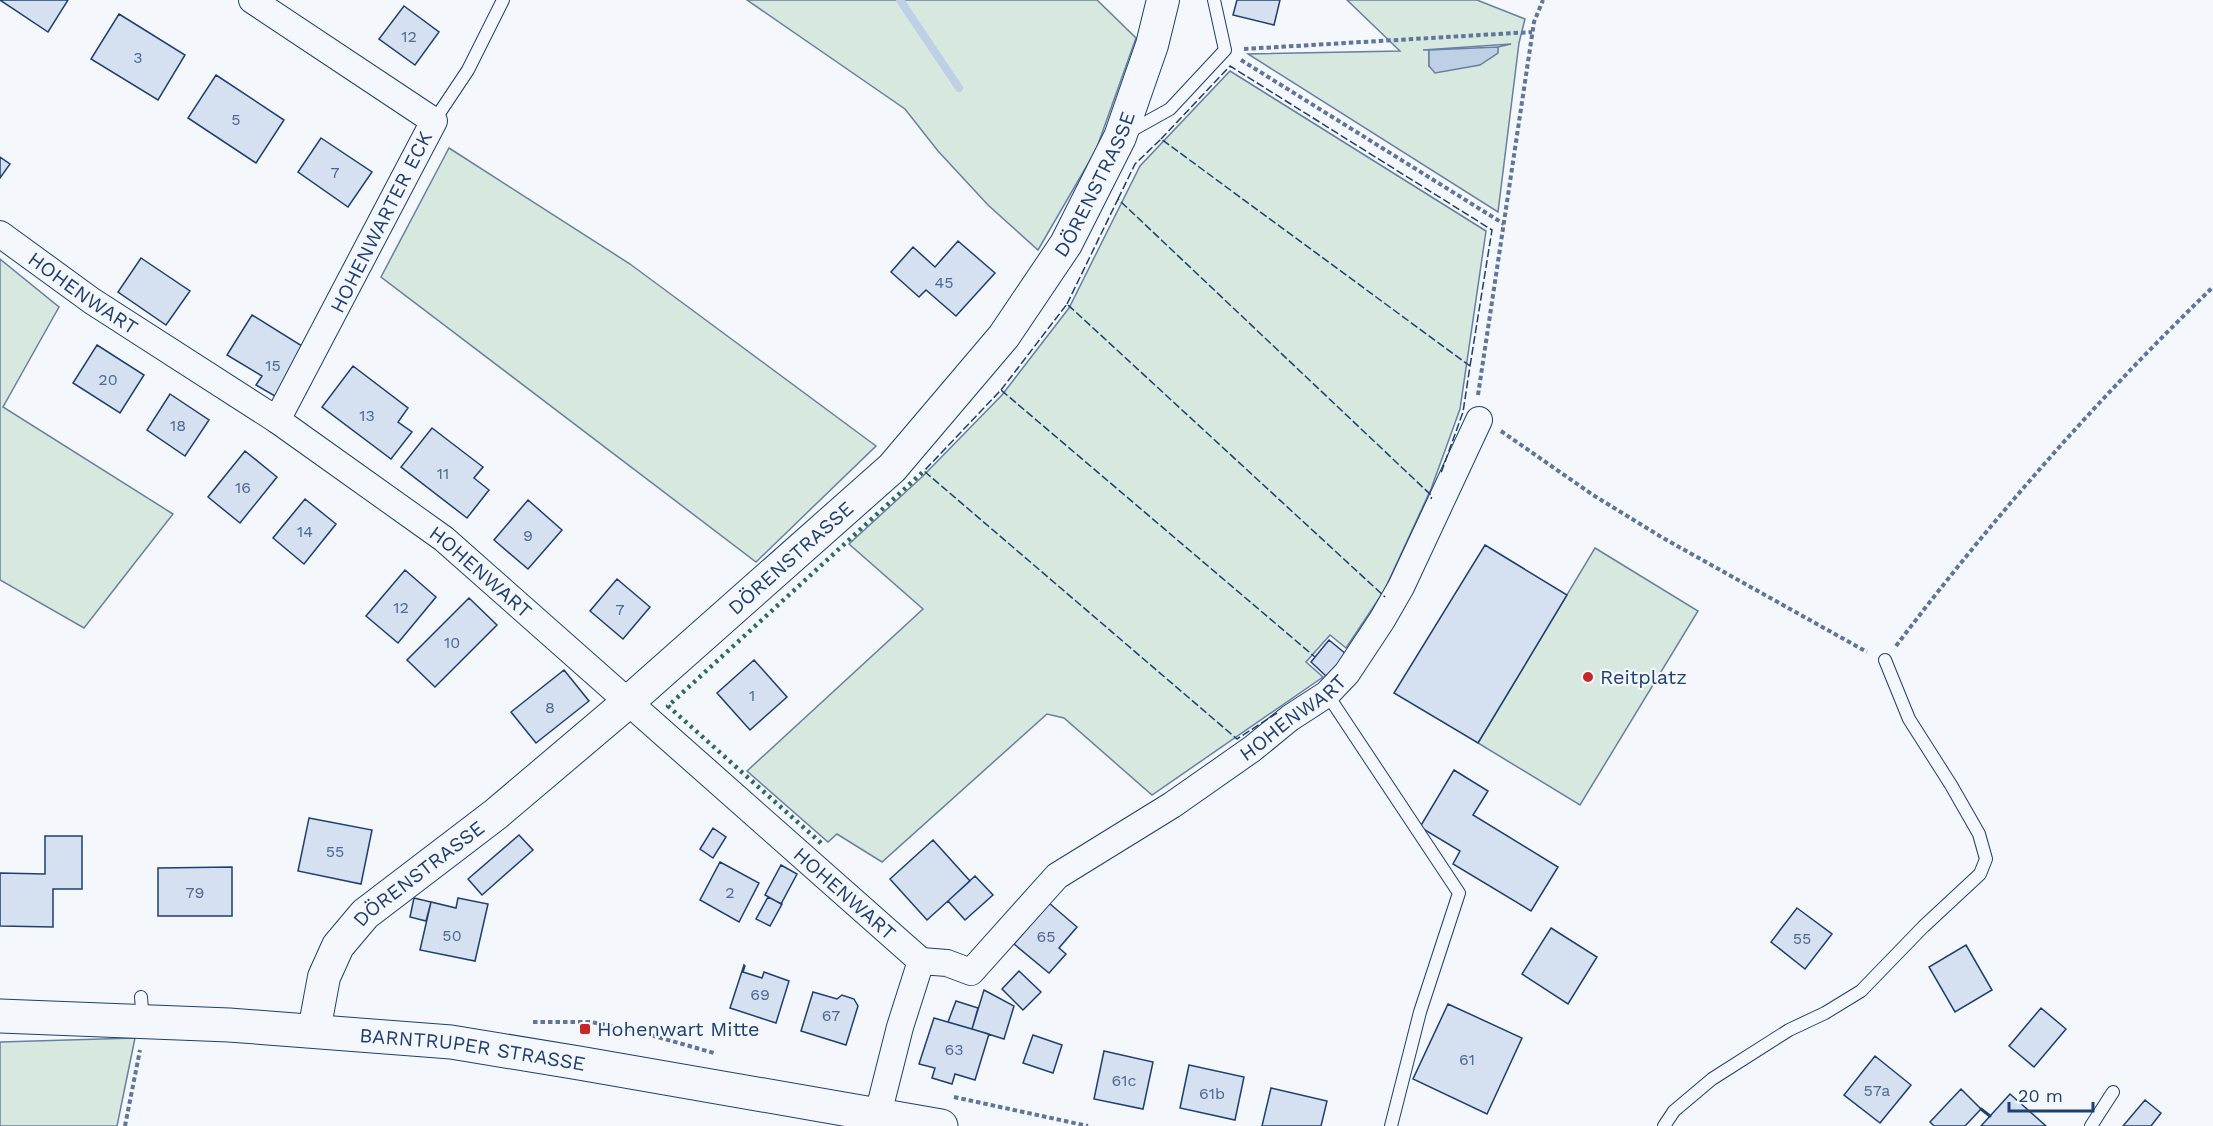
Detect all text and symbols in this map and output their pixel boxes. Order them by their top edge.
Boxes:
house number: 12 [401,27,417,46]
house number: 3 [133,48,143,67]
street label: DÖRENSTRASSE [1049,108,1140,262]
house number: 5 [231,110,241,129]
street label: HOHENWARTER ECK [325,127,437,317]
house number: 7 [331,163,340,182]
street label: HOHENWART [23,247,143,339]
house number: 45 [934,273,954,292]
house number: 15 [265,356,281,375]
house number: 20 [98,370,118,389]
house number: 13 [359,406,375,425]
house number: 18 [170,416,186,435]
house number: 11 [437,464,449,483]
house number: 16 [235,478,251,497]
street label: DÖRENSTRASSE [723,496,858,620]
street label: HOHENWART [425,520,537,623]
house number: 14 [297,522,313,541]
house number: 9 [523,526,533,545]
house number: 12 [393,598,409,617]
house number: 7 [616,600,625,619]
house number: 10 [444,633,460,652]
place label: Reitplatz [1600,665,1687,689]
street label: HOHENWART [1235,669,1351,766]
marker: Reitplatz [1581,670,1595,684]
house number: 1 [749,686,755,705]
house number: 8 [545,698,555,717]
street label: DÖRENSTRASSE [348,815,489,931]
house number: 55 [326,842,344,861]
street label: HOHENWART [789,842,901,945]
house number: 79 [186,883,204,902]
house number: 2 [725,883,735,902]
house number: 50 [442,926,462,945]
house number: 65 [1036,927,1056,946]
house number: 55 [1793,929,1811,948]
house number: 69 [750,985,770,1004]
house number: 67 [822,1006,840,1025]
place label: Hohenwart Mitte [597,1017,760,1041]
marker: Hohenwart Mitte [578,1022,592,1036]
street label: BARNTRUPER STRASSE [359,1023,587,1076]
house number: 63 [944,1040,964,1059]
house number: 61 [1459,1050,1475,1069]
house number: 61c [1112,1071,1136,1090]
scale bar [2009,1075,2093,1113]
house number: 57a [1864,1081,1890,1100]
house number: 61b [1199,1084,1225,1103]
text: 20 m [2018,1085,2063,1106]

